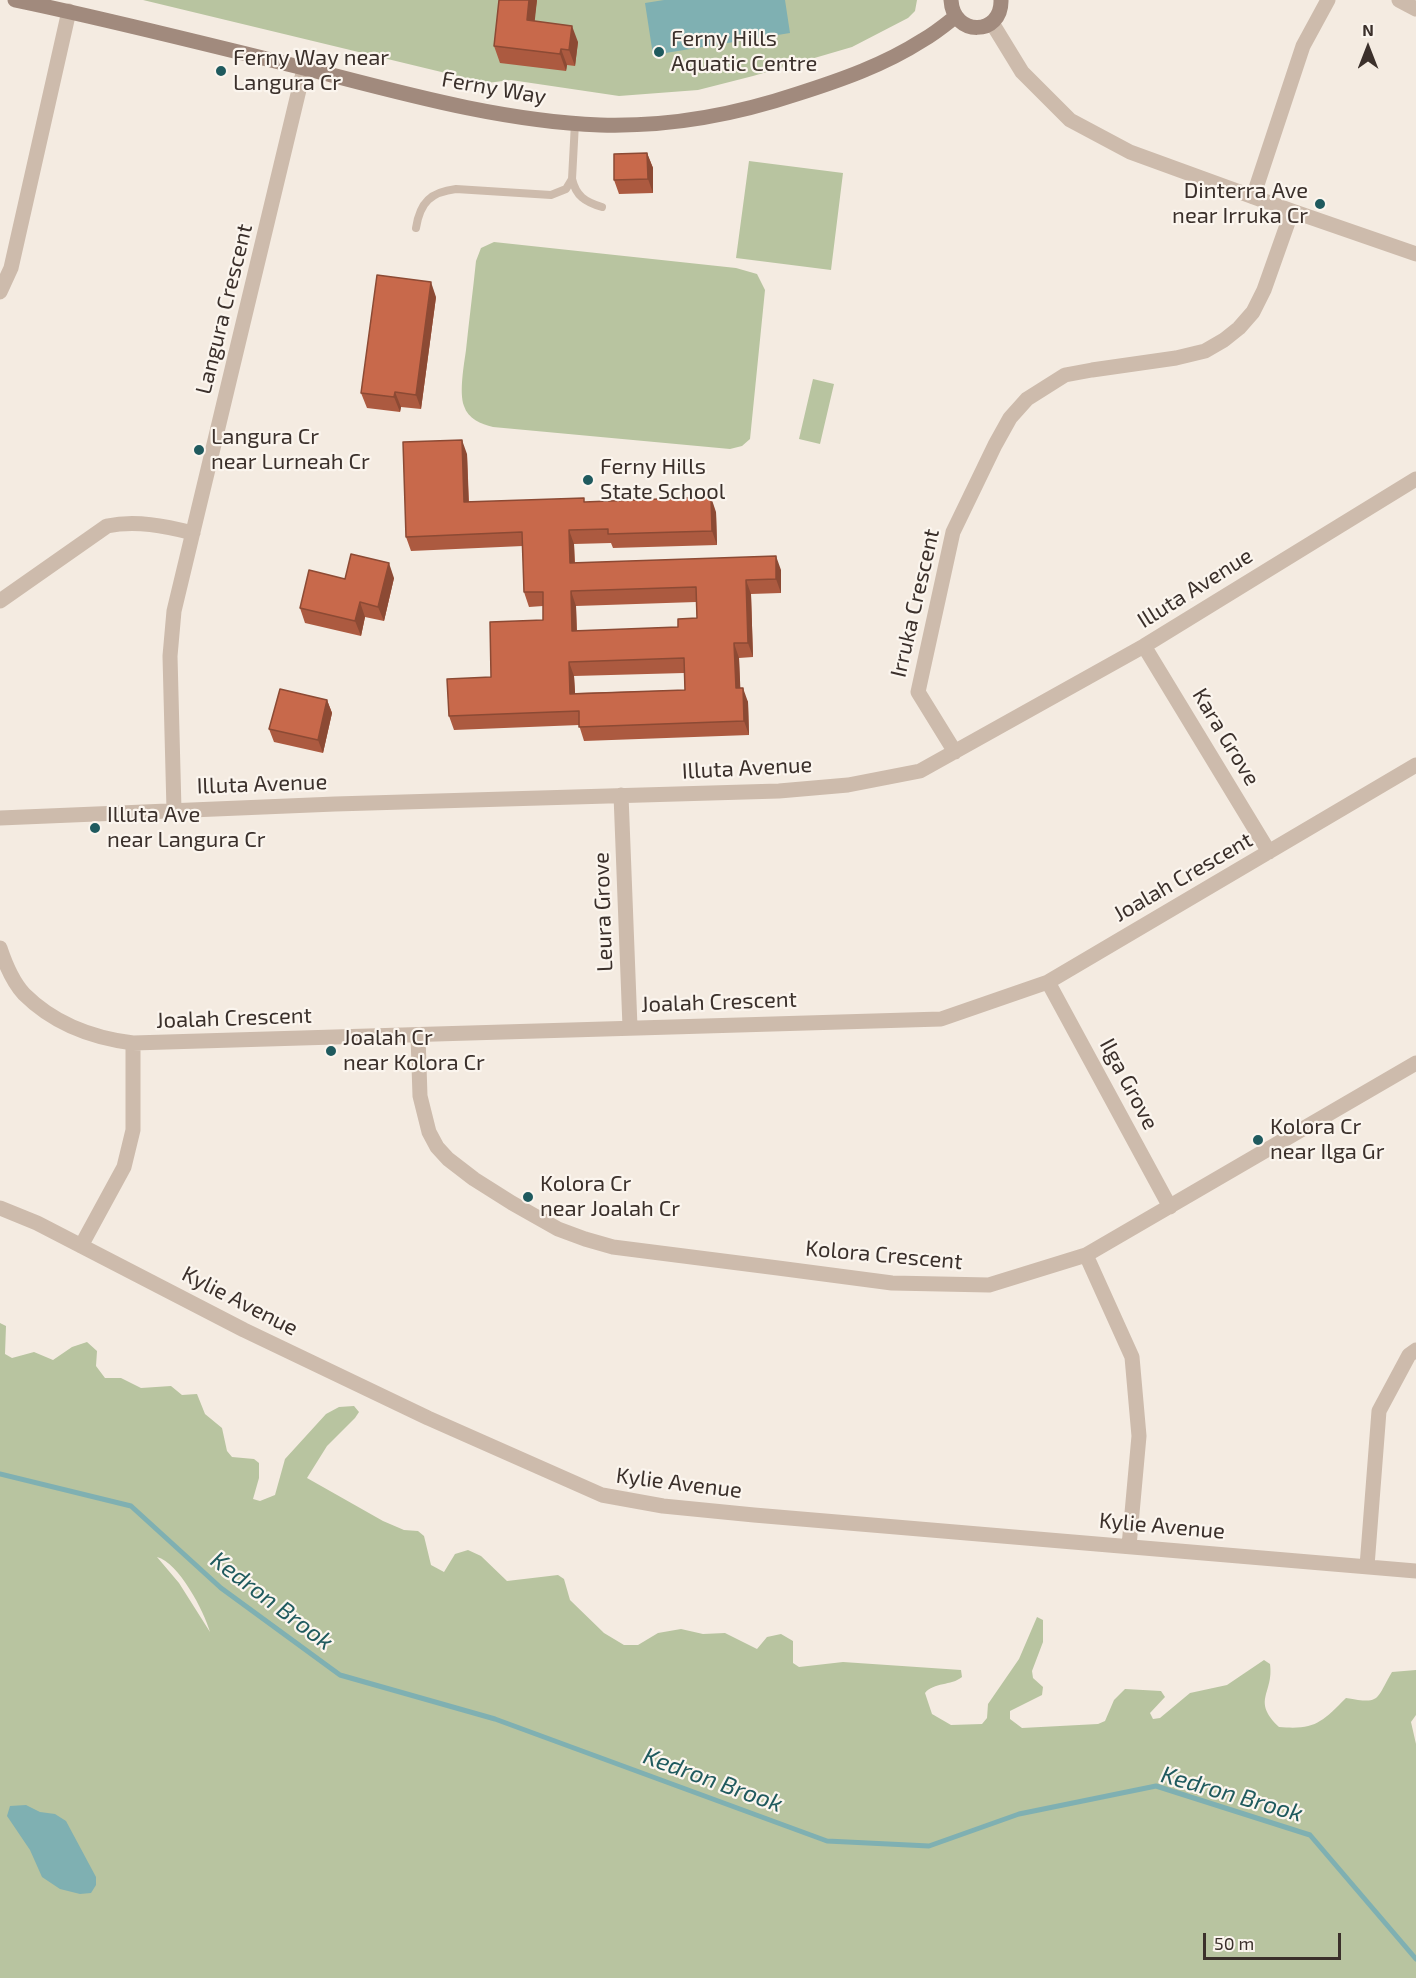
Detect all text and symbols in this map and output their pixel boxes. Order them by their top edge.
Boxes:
north arrow [1338,18,1398,78]
text: N [1362,20,1374,39]
place label: Ferny Hills Aquatic Centre [671,26,817,78]
place label: Ferny Way near Langura Cr [233,45,389,96]
marker: Ferny Hills Aquatic Centre [652,45,666,59]
marker: Ferny Way near Langura Cr [214,64,228,78]
street label: Ferny Way [440,66,548,110]
place label: Dinterra Ave near Irruka Cr [1172,178,1308,230]
marker: Dinterra Ave near Irruka Cr [1313,197,1327,211]
street label: Langura Crescent [190,221,258,397]
place label: Langura Cr near Lurneah Cr [211,424,370,476]
marker: Langura Cr near Lurneah Cr [192,443,206,457]
place label: Ferny Hills State School [600,454,725,506]
marker: Ferny Hills State School [581,473,595,487]
street label: Irruka Crescent [885,526,945,680]
street label: Illuta Avenue [1133,542,1257,634]
street label: Kara Grove [1187,684,1265,790]
street label: Illuta Avenue [681,751,813,785]
street label: Illuta Avenue [196,769,328,799]
place label: Illuta Ave near Langura Cr [107,802,266,854]
marker: Illuta Ave near Langura Cr [88,821,102,835]
street label: Joalah Crescent [1109,827,1257,927]
street label: Leura Grove [588,852,618,972]
street label: Joalah Crescent [641,986,797,1018]
street label: Joalah Crescent [156,1002,312,1034]
place label: Joalah Cr near Kolora Cr [343,1025,485,1076]
street label: Ilga Grove [1094,1034,1164,1134]
marker: Joalah Cr near Kolora Cr [324,1044,338,1058]
place label: Kolora Cr near Ilga Gr [1270,1114,1384,1166]
marker: Kolora Cr near Ilga Gr [1251,1133,1265,1147]
place label: Kolora Cr near Joalah Cr [540,1171,680,1222]
marker: Kolora Cr near Joalah Cr [521,1190,535,1204]
street label: Kolora Crescent [804,1235,964,1275]
street label: Kylie Avenue [178,1261,302,1341]
street label: Kylie Avenue [615,1462,743,1504]
street label: Kylie Avenue [1098,1507,1226,1545]
water label: Kedron Brook [205,1545,339,1657]
water label: Kedron Brook [639,1741,787,1819]
water label: Kedron Brook [1158,1760,1306,1828]
scale bar [1206,1921,1344,1959]
text: 50 m [1214,1932,1254,1954]

